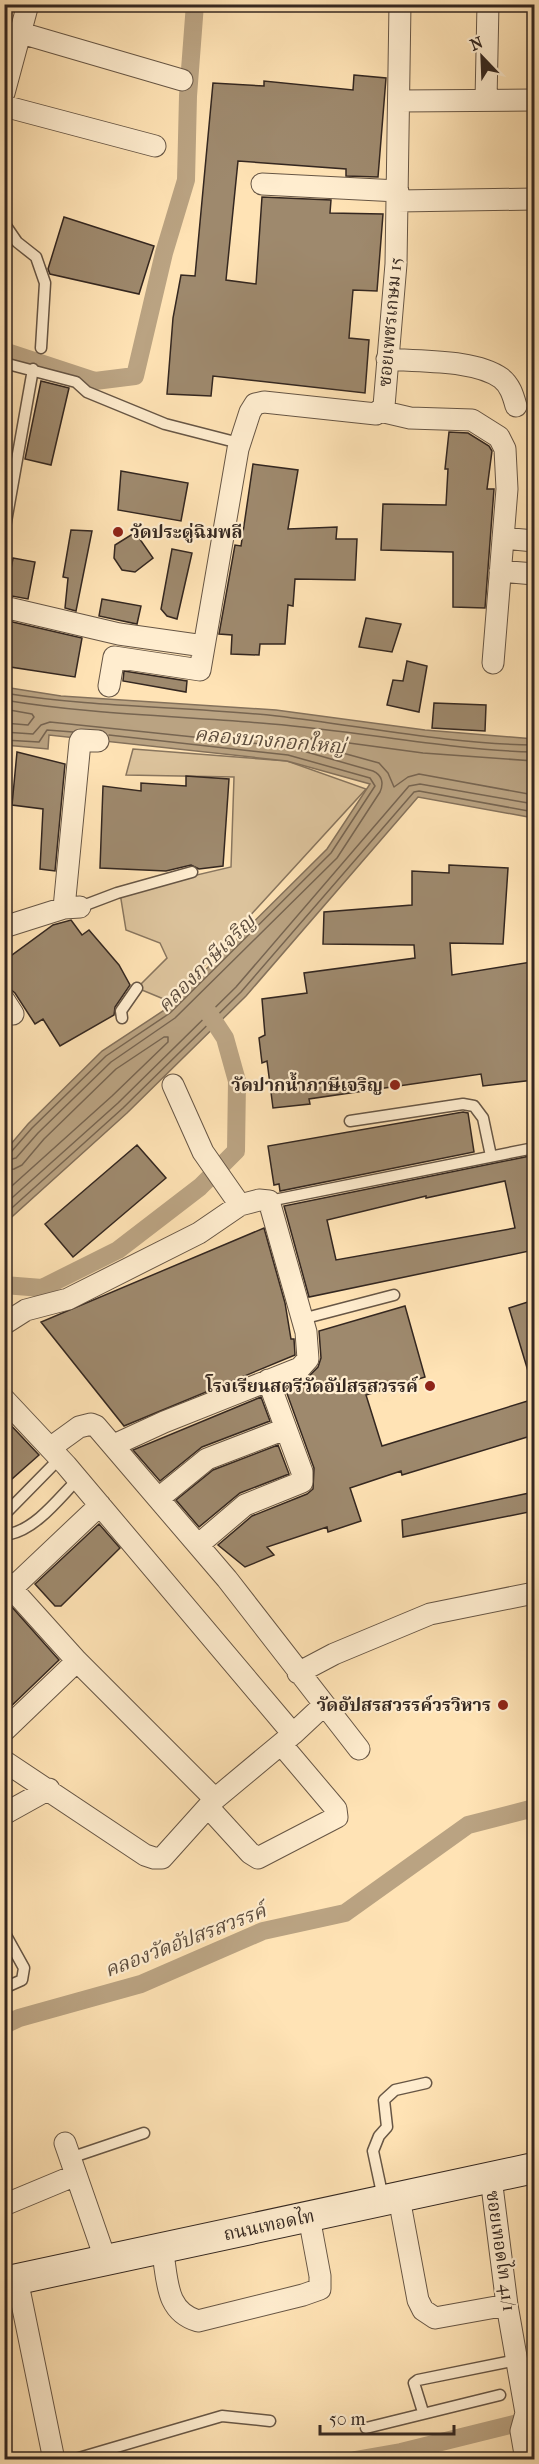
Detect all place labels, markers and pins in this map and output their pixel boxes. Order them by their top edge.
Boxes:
place label: วัดประดู่ฉิมพลี [130,522,243,543]
marker: วัดประดู่ฉิมพลี [111,525,125,539]
place label: วัดปากน้ำภาษีเจริญ [231,1072,383,1096]
marker: วัดปากน้ำภาษีเจริญ [388,1078,402,1092]
place label: โรงเรียนสตรีวัดอัปสรสวรรค์ [205,1374,419,1397]
marker: โรงเรียนสตรีวัดอัปสรสวรรค์ [423,1379,437,1393]
place label: วัดอัปสรสวรรค์วรวิหาร [317,1695,491,1716]
marker: วัดอัปสรสวรรค์วรวิหาร [496,1698,510,1712]

